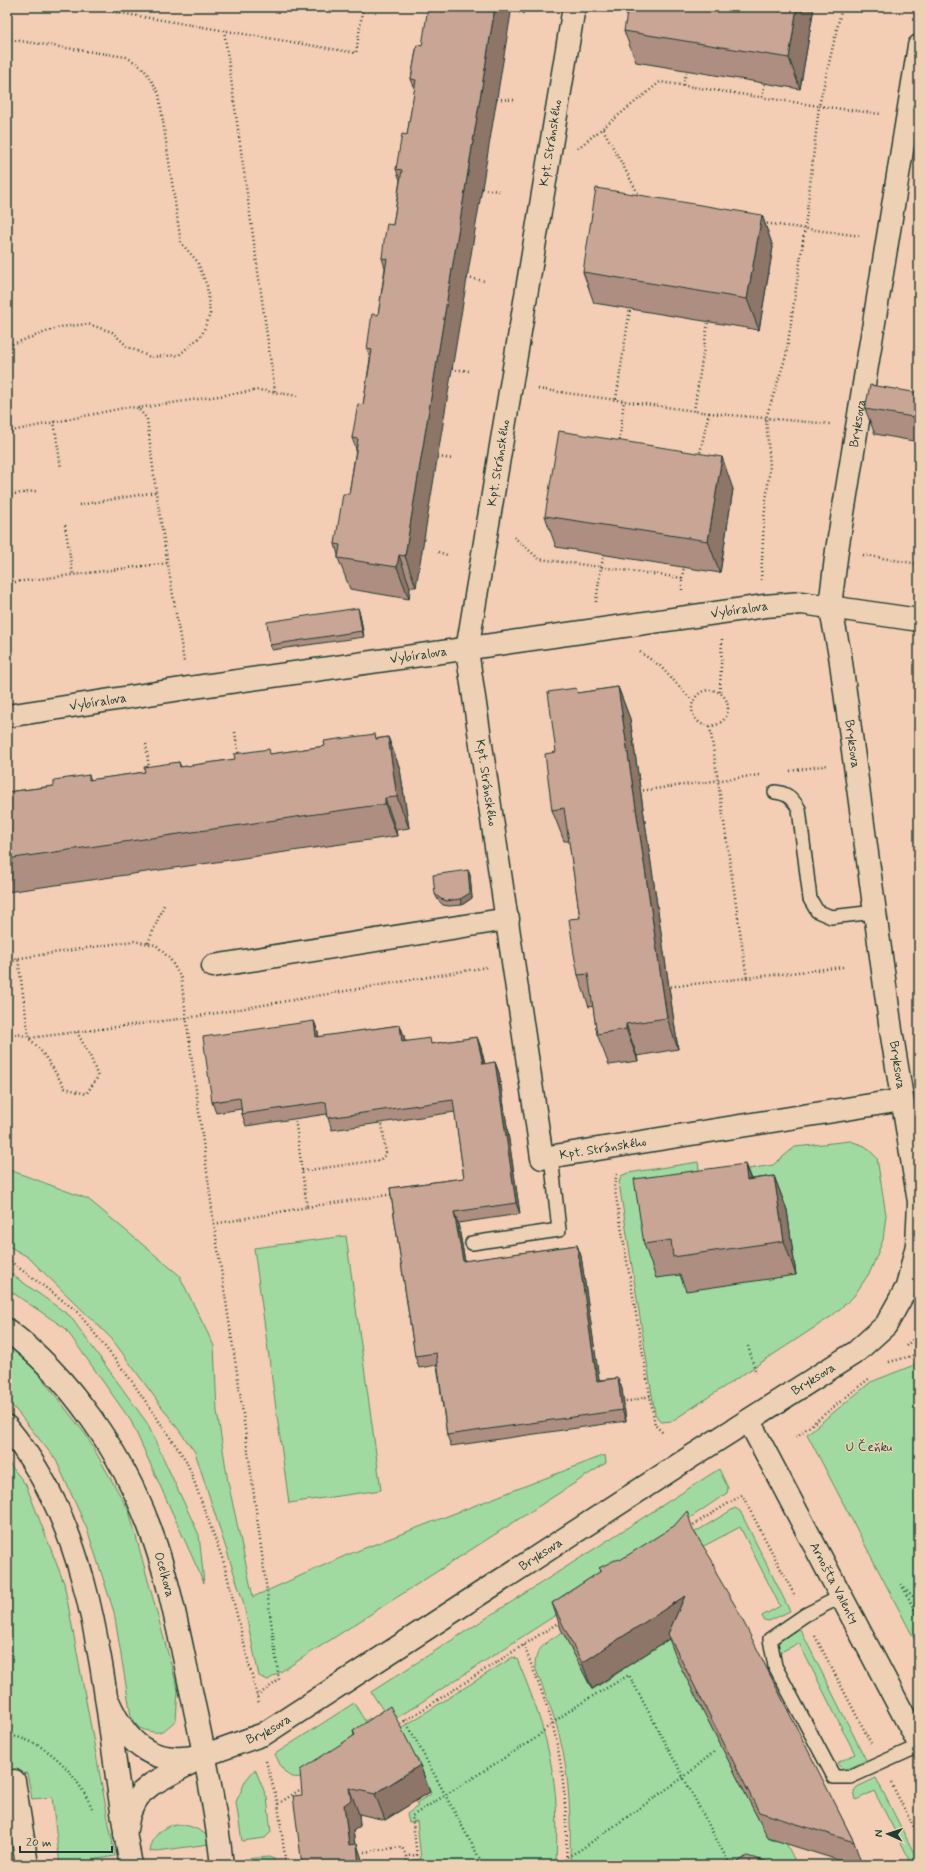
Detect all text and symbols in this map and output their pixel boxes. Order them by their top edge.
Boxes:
street label: Kpt. Stránského [536,98,566,188]
street label: Bryksova [845,398,870,449]
street label: Kpt. Stránského [484,418,514,508]
street label: Vybíralova [709,597,769,622]
street label: Vybíralova [389,643,449,668]
street label: Vybíralova [68,689,128,715]
street label: Bryksova [840,719,864,770]
street label: Kpt. Stránského [472,738,501,828]
street label: Bryksova [885,1040,909,1091]
street label: Kpt. Stránského [558,1133,648,1164]
street label: Bryksova [788,1359,839,1399]
park label: U Čeňku [846,1438,892,1456]
street label: Bryksova [516,1534,566,1575]
street label: Arnošta Valenty [806,1539,863,1627]
street label: Ocelkova [150,1550,179,1599]
street label: Bryksova [244,1710,294,1748]
north arrow [868,1814,908,1854]
scale bar [20,1828,112,1854]
text: N [872,1830,886,1838]
text: 20 m [26,1835,52,1851]

